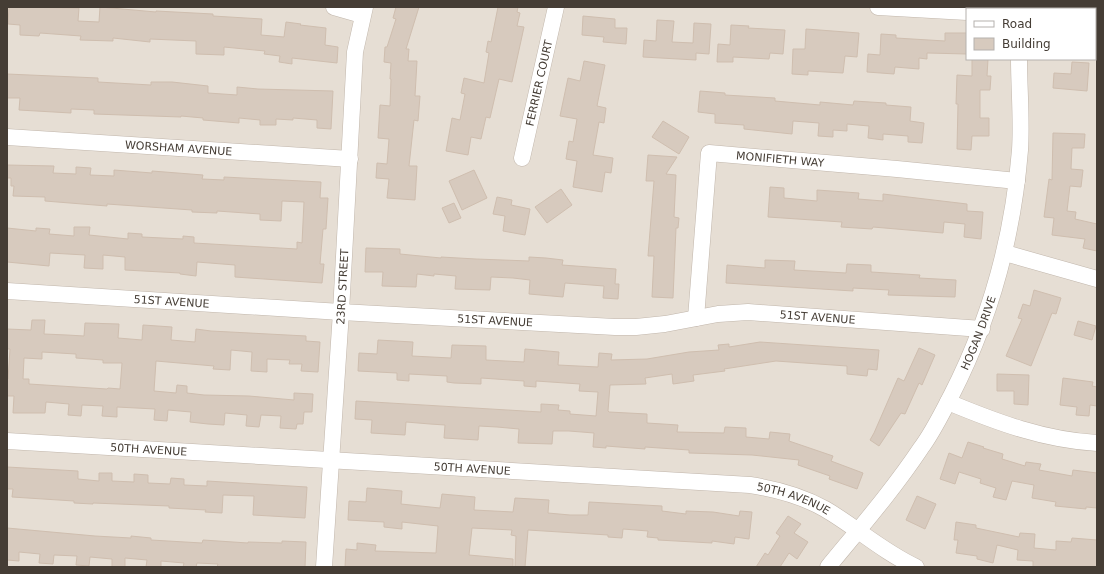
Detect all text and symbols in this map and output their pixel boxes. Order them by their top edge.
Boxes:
legend [966,8,1096,60]
text: Road [1002,17,1032,31]
text: Building [1002,37,1051,51]
street label: FERRIER COURT [523,38,555,127]
street label: WORSHAM AVENUE [125,139,233,158]
street label: MONIFIETH WAY [736,149,825,170]
street label: 23RD STREET [334,248,351,325]
street label: 51ST AVENUE [133,293,210,311]
street label: HOGAN DRIVE [958,294,999,372]
street label: 51ST AVENUE [779,308,856,327]
street label: 51ST AVENUE [457,312,533,329]
street label: 50TH AVENUE [110,441,188,459]
street label: 50TH AVENUE [433,460,511,478]
street label: 50TH AVENUE [756,480,832,518]

